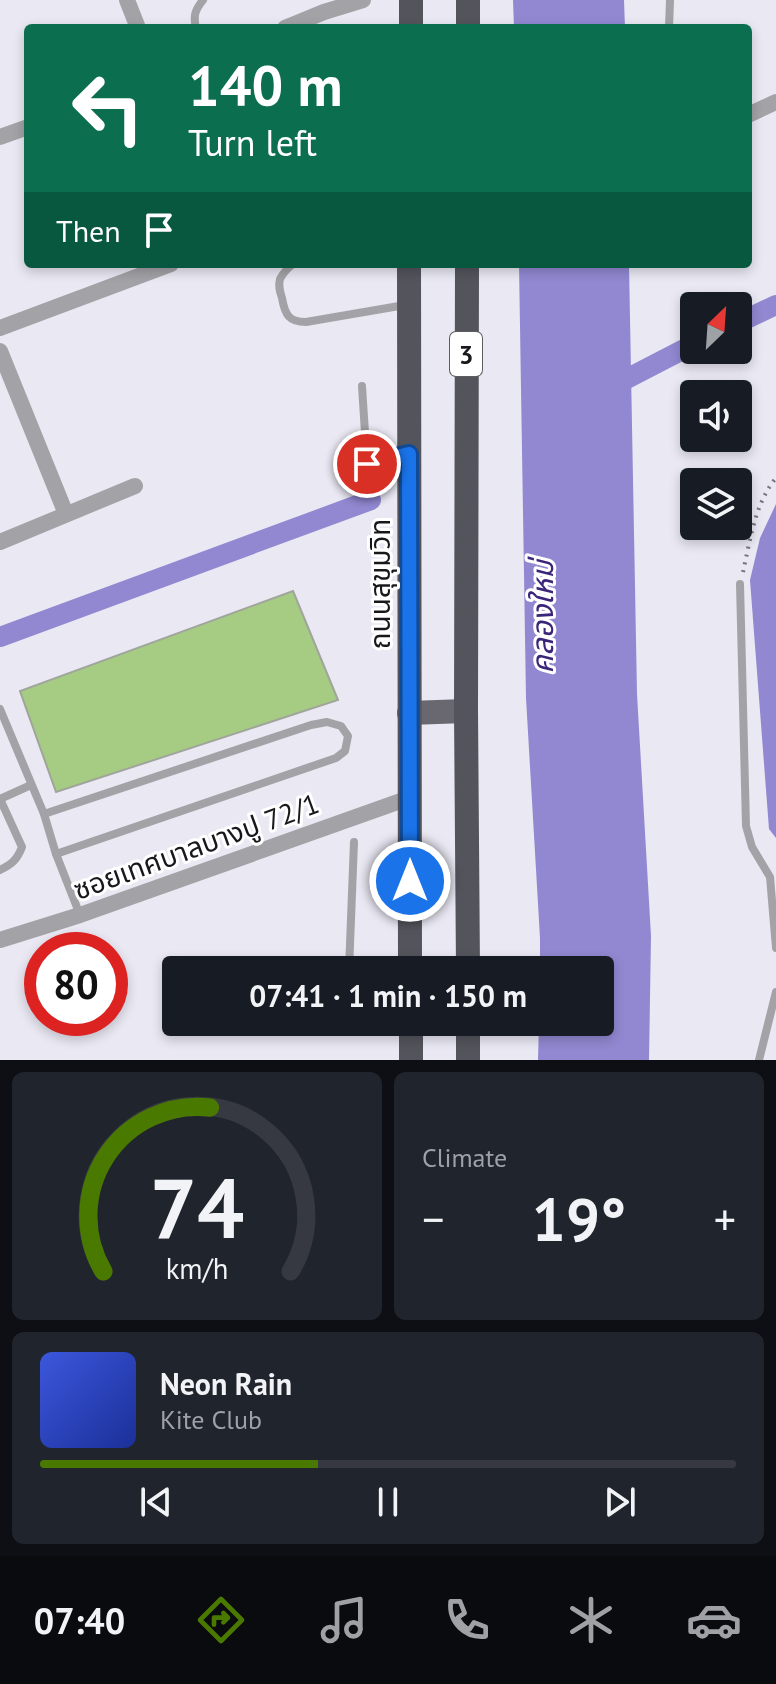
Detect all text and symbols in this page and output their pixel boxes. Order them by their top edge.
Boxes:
text: 140 m [188,49,343,121]
icon: left [56,56,160,160]
text: Turn left [188,119,317,166]
icon: arrive [137,208,181,252]
text: Then [56,211,121,250]
north arrow [680,292,752,364]
map controls [680,292,752,540]
road number: 3 [450,332,482,376]
button: sound [680,380,752,452]
pin [333,430,401,498]
icon: arrive [345,442,389,486]
button: layers [680,468,752,540]
street label: ถนนสุขุมวิท [361,519,398,649]
water label: คลองใหม่ [522,556,561,674]
street label: ซอยเทศบาลบางปู 72/1 [68,784,324,908]
position arrow [368,839,452,923]
speed limit sign: 80 [24,932,128,1036]
text: 07:41 · 1 min · 150 m [249,976,527,1015]
text: Climate [422,1141,507,1174]
text: 74 [150,1153,244,1261]
text: 19° [532,1180,626,1258]
text: − [422,1190,444,1247]
text: + [714,1190,736,1247]
text: km/h [166,1250,228,1287]
text: Neon Rain [160,1364,292,1403]
text: Kite Club [160,1403,262,1436]
icon: previous [134,1480,178,1524]
icon: pause [366,1480,410,1524]
icon: next [598,1480,642,1524]
icon: directions [193,1592,249,1648]
icon: music [316,1592,372,1648]
icon: phone [439,1592,495,1648]
icon: climate [563,1592,619,1648]
icon: car [686,1592,742,1648]
text: 07:40 [34,1597,125,1644]

